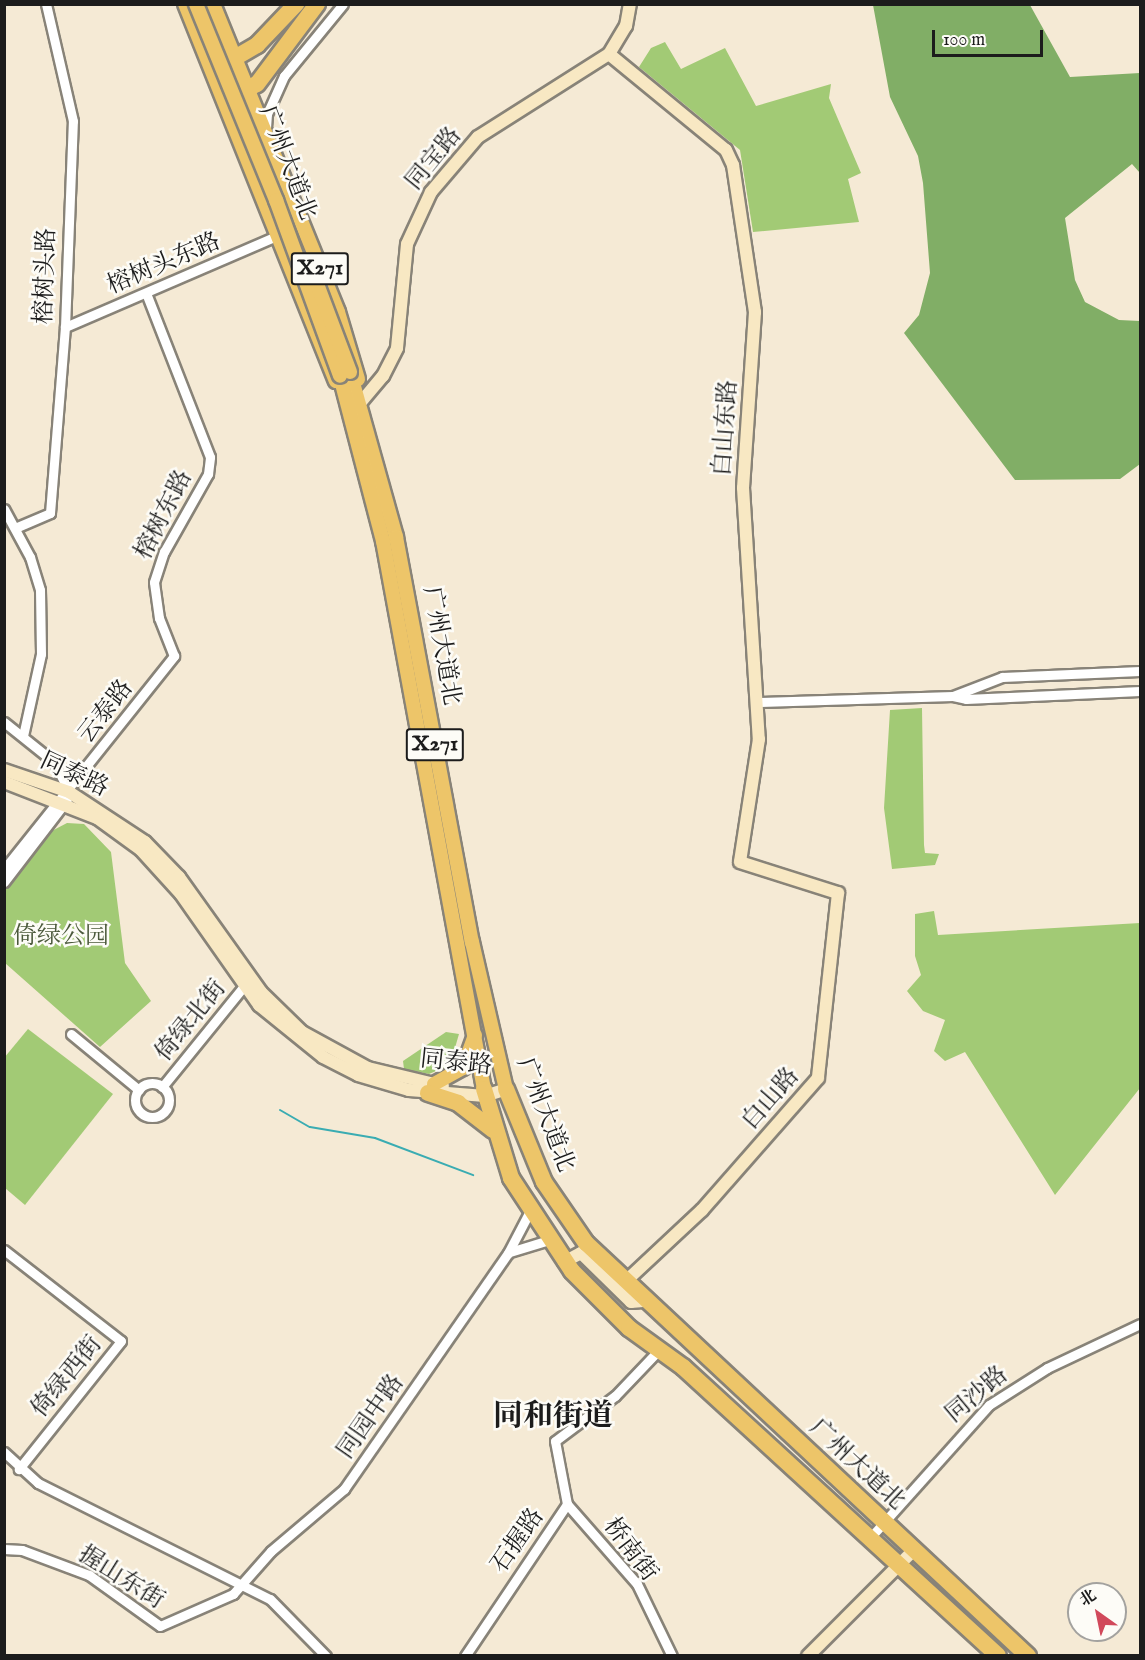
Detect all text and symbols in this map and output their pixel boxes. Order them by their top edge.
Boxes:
scale bar [935,18,1046,56]
text: 100 m [943,29,985,52]
street label: 广州大道北 [252,102,322,224]
street label: 同宝路 [400,122,468,196]
street label: 榕树头东路 [103,227,225,301]
street label: 榕树头路 [30,228,62,324]
road number: X271 [290,250,350,288]
street label: 白山东路 [708,379,744,477]
street label: 榕树东路 [129,466,199,564]
street label: 广州大道北 [416,584,466,708]
street label: 云泰路 [72,675,140,749]
road number: X271 [405,726,465,764]
street label: 同泰路 [35,747,113,803]
park label: 倚绿公园 [13,923,109,951]
street label: 倚绿北街 [150,975,232,1067]
street label: 同泰路 [419,1045,493,1081]
street label: 广州大道北 [510,1054,580,1176]
street label: 白山路 [737,1062,805,1136]
street label: 倚绿西街 [26,1331,108,1423]
street label: 同沙路 [940,1361,1014,1429]
street label: 同园中路 [332,1369,410,1465]
district label: 同和街道 [493,1399,613,1435]
street label: 广州大道北 [803,1414,911,1516]
street label: 石握路 [486,1503,550,1579]
street label: 桥南街 [597,1513,663,1587]
street label: 握山东街 [73,1540,169,1616]
north arrow [1067,1582,1127,1642]
text: 北 [1076,1586,1100,1611]

